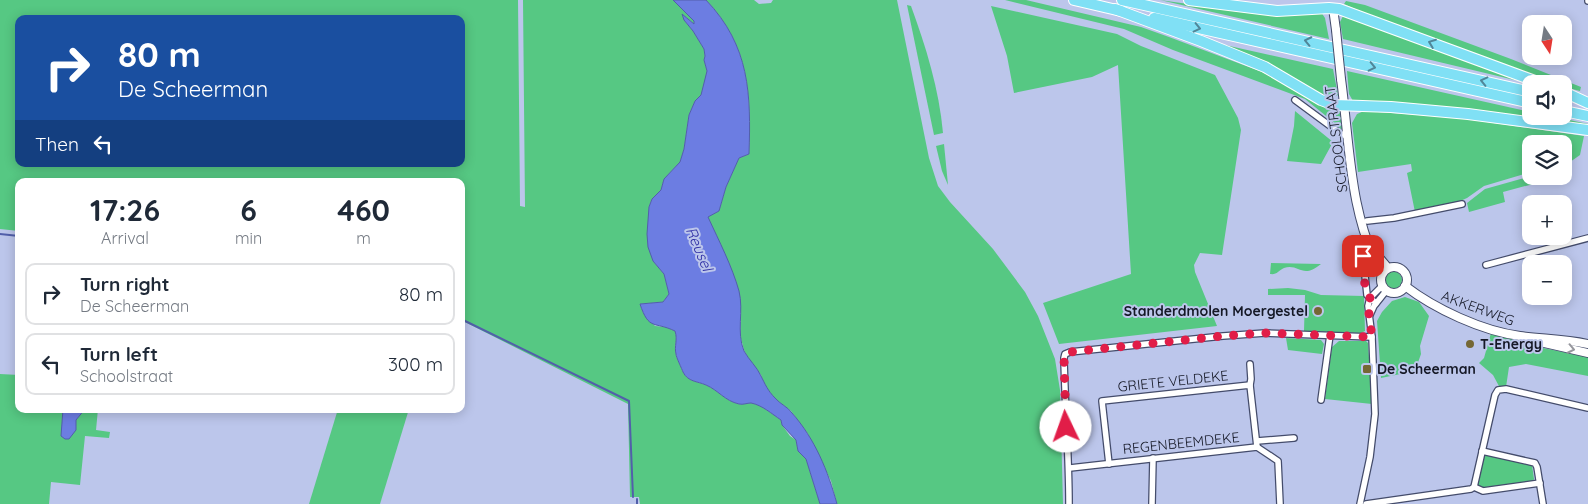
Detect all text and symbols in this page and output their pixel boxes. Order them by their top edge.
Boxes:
north arrow [1522,15,1572,65]
map controls [1522,15,1572,305]
one-way arrow [1192,22,1201,33]
text: 80 m [118,32,201,76]
icon: right [35,35,100,100]
one-way arrow [1304,36,1313,47]
one-way arrow [1428,39,1436,49]
one-way arrow [1368,61,1377,72]
text: De Scheerman [118,75,268,103]
button: sound [1522,75,1572,125]
one-way arrow [1479,76,1488,87]
street label: SCHOOLSTRAAT [1321,85,1351,193]
icon: left [89,130,117,158]
text: Then [35,132,79,156]
button: layers [1522,135,1572,185]
text: 17:26 [90,191,160,229]
text: 6 [240,191,257,229]
text: 460 [337,191,390,229]
button: + [1522,195,1572,245]
water label: Reusel [682,224,718,275]
text: Arrival [101,228,149,248]
text: min [235,228,262,248]
text: m [356,228,371,248]
pin [1342,235,1384,277]
icon: arrive [1349,242,1377,270]
button: − [1522,255,1572,305]
text: Turn right [80,272,169,296]
icon: right [37,280,65,308]
text: 80 m [399,282,443,306]
street label: AKKERWEG [1439,286,1517,330]
text: De Scheerman [80,296,189,316]
place label: Standerdmolen Moergestel [1124,302,1308,320]
marker: Standerdmolen Moergestel [1312,305,1324,317]
place label: T-Energy [1480,335,1542,353]
marker: T-Energy [1464,338,1476,350]
text: Turn left [80,342,158,366]
one-way arrow [1567,343,1575,354]
icon: left [37,350,65,378]
text: 300 m [388,352,443,376]
place label: De Scheerman [1377,360,1476,378]
marker: De Scheerman [1361,363,1373,375]
text: Schoolstraat [80,366,173,386]
street label: GRIETE VELDEKE [1117,366,1229,396]
position arrow [1039,400,1091,452]
street label: REGENBEEMDEKE [1122,428,1240,458]

